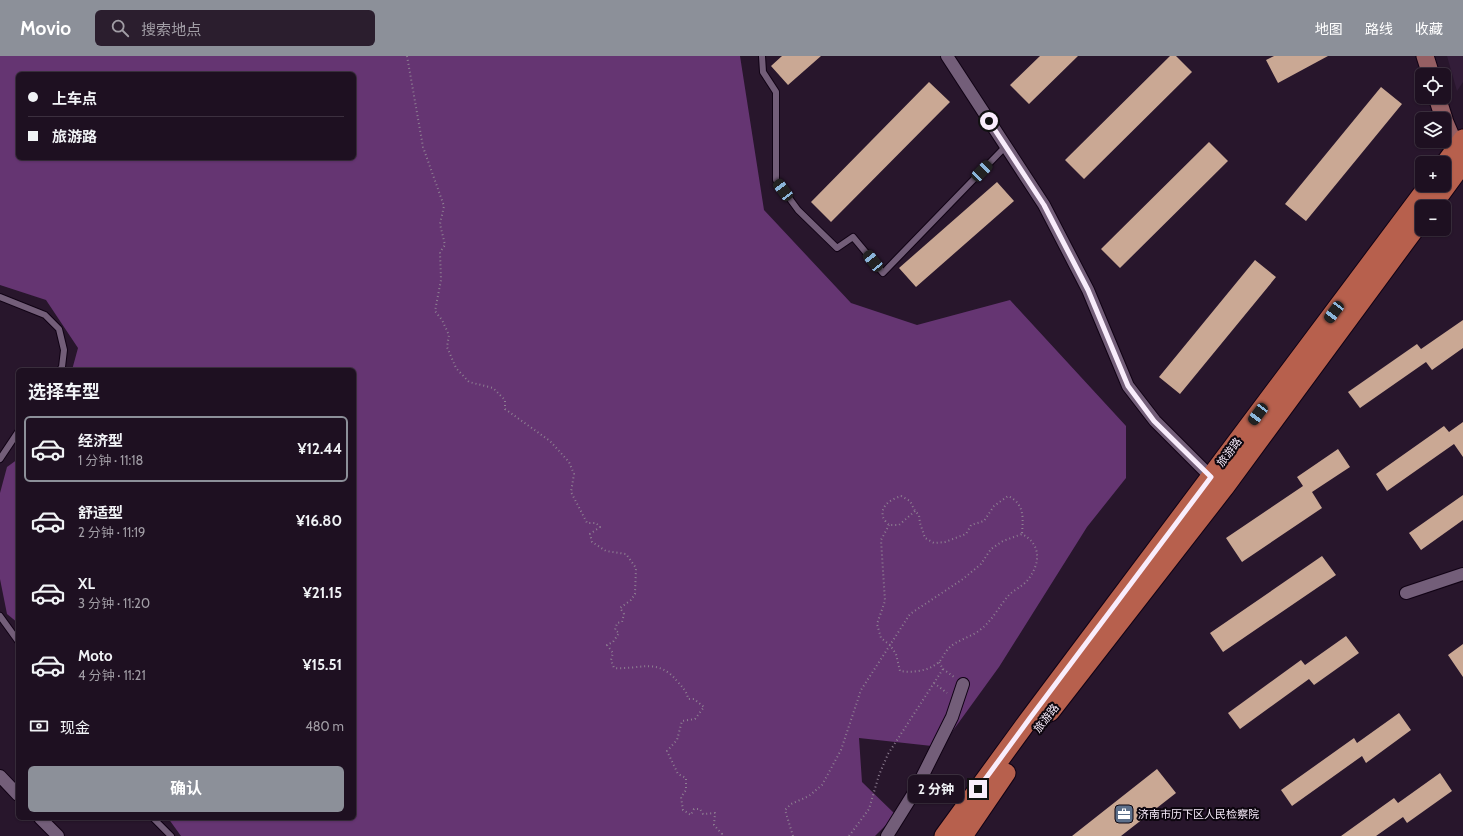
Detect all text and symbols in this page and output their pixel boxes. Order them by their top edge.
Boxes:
search box [95,10,375,46]
text: Movio [20,17,71,40]
icon: search [109,17,131,39]
text: 地图 [1315,20,1343,38]
text: 路线 [1365,20,1393,38]
text: 收藏 [1415,20,1443,38]
text: 搜索地点 [141,21,201,39]
map controls [1415,68,1451,236]
button: locate [1415,68,1451,104]
text: 上车点 [52,90,97,108]
route start [980,112,998,130]
button: layers [1415,112,1451,148]
text: 旅游路 [52,128,97,146]
button: + [1415,156,1451,192]
car [969,158,995,184]
car [771,177,795,203]
button: − [1415,200,1451,236]
car [861,248,885,274]
car [1322,299,1346,325]
text: 选择车型 [28,381,100,403]
car [1246,401,1270,427]
icon: car [30,431,66,467]
text: 经济型 [78,432,123,450]
street label: 旅游路 [1213,435,1245,469]
text: ¥12.44 [298,440,342,458]
text: 1 分钟 · 11:18 [78,452,143,468]
icon: car [30,503,66,539]
text: 舒适型 [78,504,123,522]
text: ¥16.80 [296,512,342,530]
text: 2 分钟 · 11:19 [78,524,145,540]
icon: car [30,575,66,611]
text: XL [78,575,95,593]
text: ¥21.15 [303,584,342,602]
text: 3 分钟 · 11:20 [78,595,150,611]
icon: car [30,647,66,683]
text: Moto [78,647,112,665]
text: ¥15.51 [302,656,342,674]
text: 4 分钟 · 11:21 [78,667,146,683]
street label: 旅游路 [1030,701,1062,735]
icon: cash [28,715,50,737]
text: 480 m [305,718,344,734]
text: 现金 [60,719,90,737]
button: 确认 [28,766,344,812]
callout: 2 分钟 [908,775,964,803]
route end [969,780,987,798]
text: 2 分钟 [918,781,954,797]
office icon: 济南市历下区人民检察院 [1113,803,1135,825]
place label: 济南市历下区人民检察院 [1138,807,1259,821]

